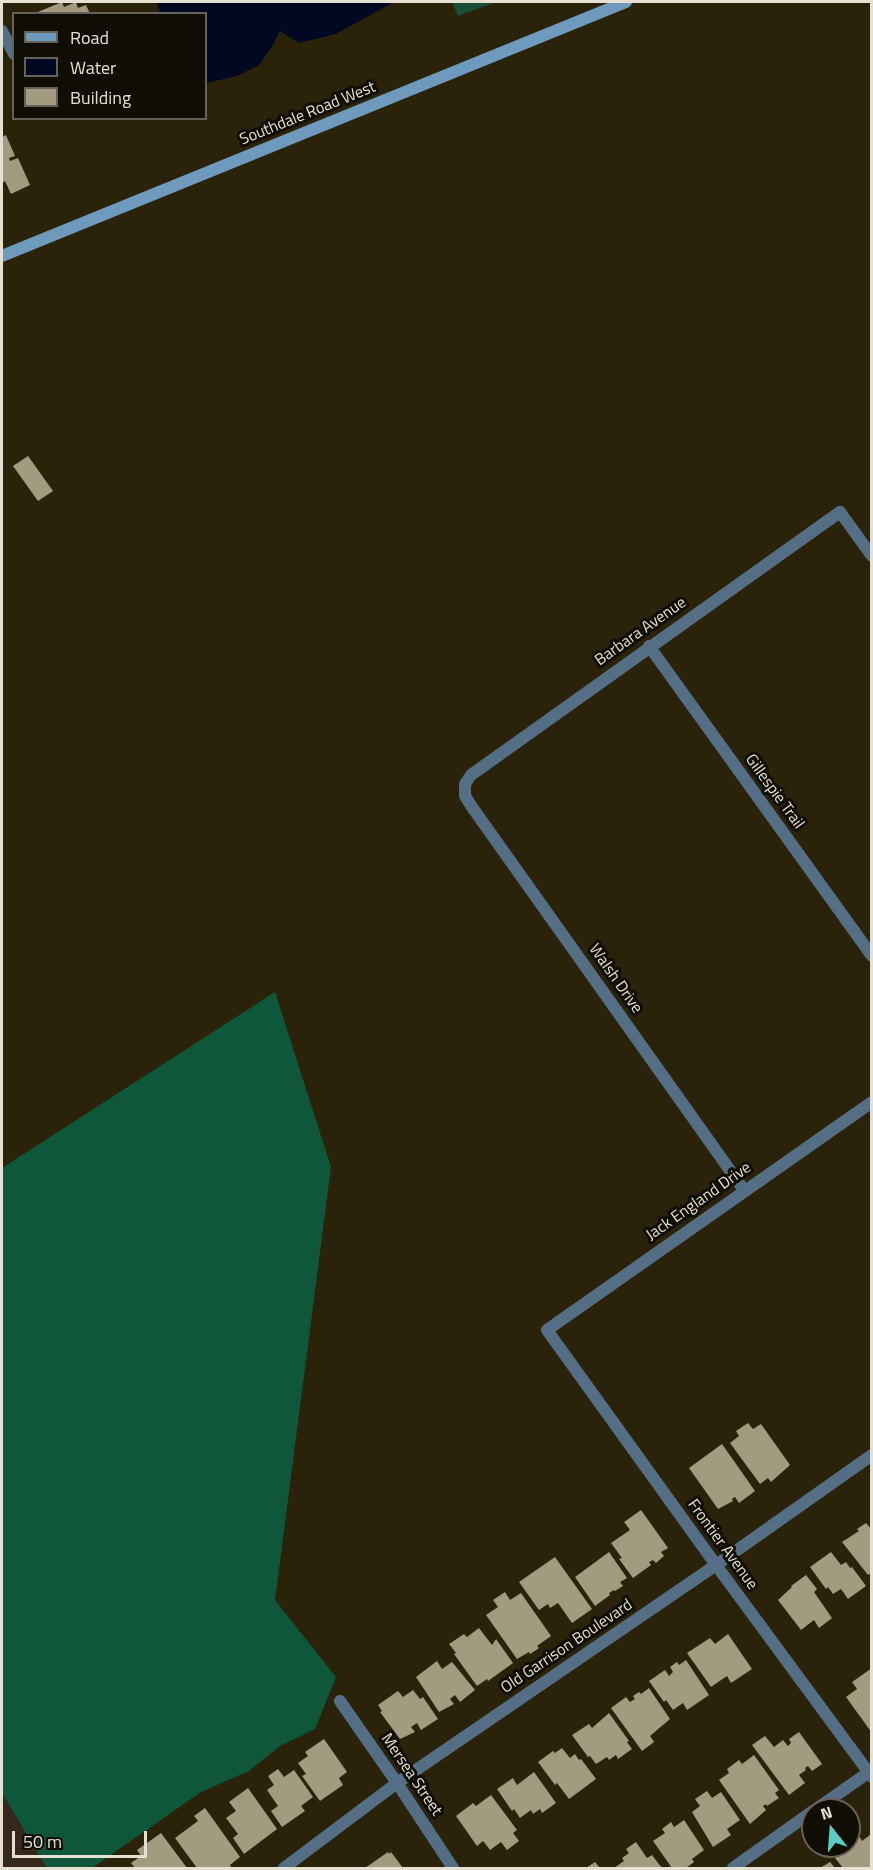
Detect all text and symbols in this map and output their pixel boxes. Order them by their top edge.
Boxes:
legend [12,12,207,120]
text: Road [70,24,109,51]
text: Water [70,54,116,81]
street label: Southdale Road West [237,78,379,150]
text: Building [70,84,131,111]
street label: Barbara Avenue [592,593,690,671]
street label: Gillespie Trail [740,751,808,833]
street label: Walsh Drive [584,941,646,1017]
street label: Jack England Drive [643,1159,755,1245]
street label: Frontier Avenue [683,1496,761,1594]
street label: Old Garrison Boulevard [498,1596,636,1698]
street label: Mersea Street [376,1730,446,1820]
north arrow [801,1798,861,1858]
text: N [818,1800,835,1826]
scale bar [15,1819,150,1857]
text: 50 m [23,1828,62,1855]

